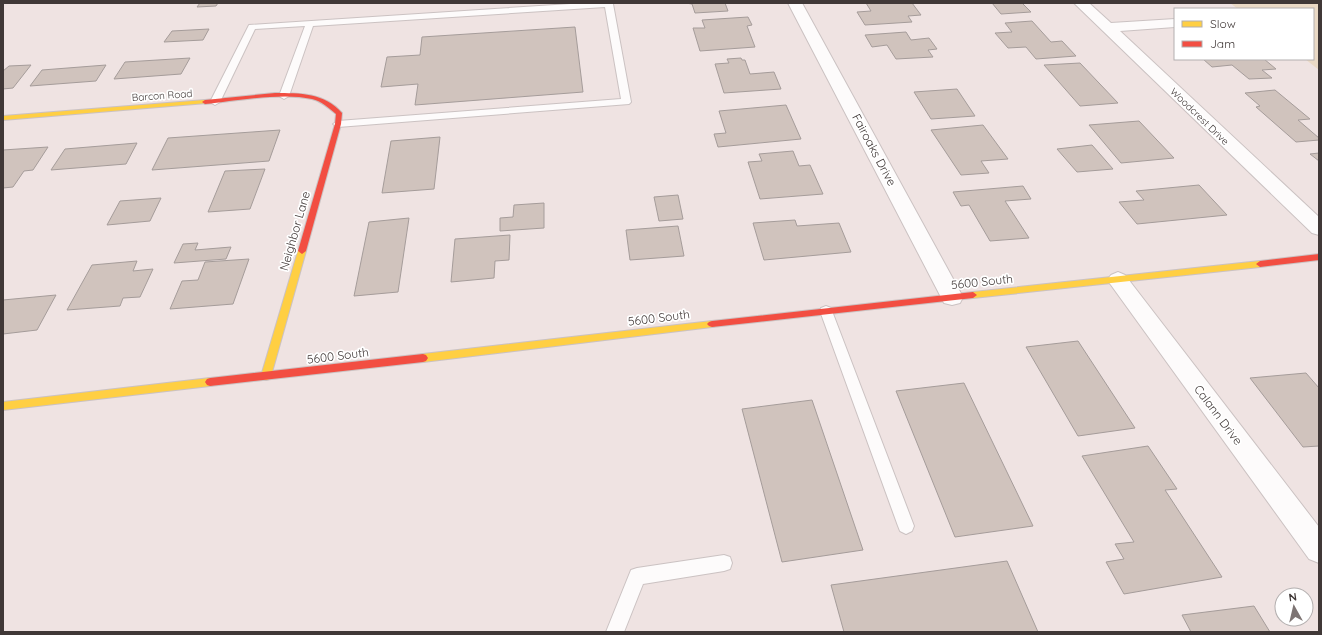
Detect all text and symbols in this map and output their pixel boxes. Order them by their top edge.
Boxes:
legend [1174,8,1314,60]
text: Slow [1210,16,1236,31]
text: Jam [1210,36,1235,51]
street label: Woodcrest Drive [1167,85,1232,148]
street label: Barcon Road [131,87,193,104]
street label: Fairoaks Drive [849,111,900,189]
street label: Neighbor Lane [276,189,313,272]
street label: 5600 South [950,271,1014,292]
street label: 5600 South [627,306,691,329]
street label: 5600 South [306,344,370,367]
street label: Calann Drive [1191,382,1246,448]
north arrow [1274,587,1314,627]
text: N [1288,590,1298,605]

